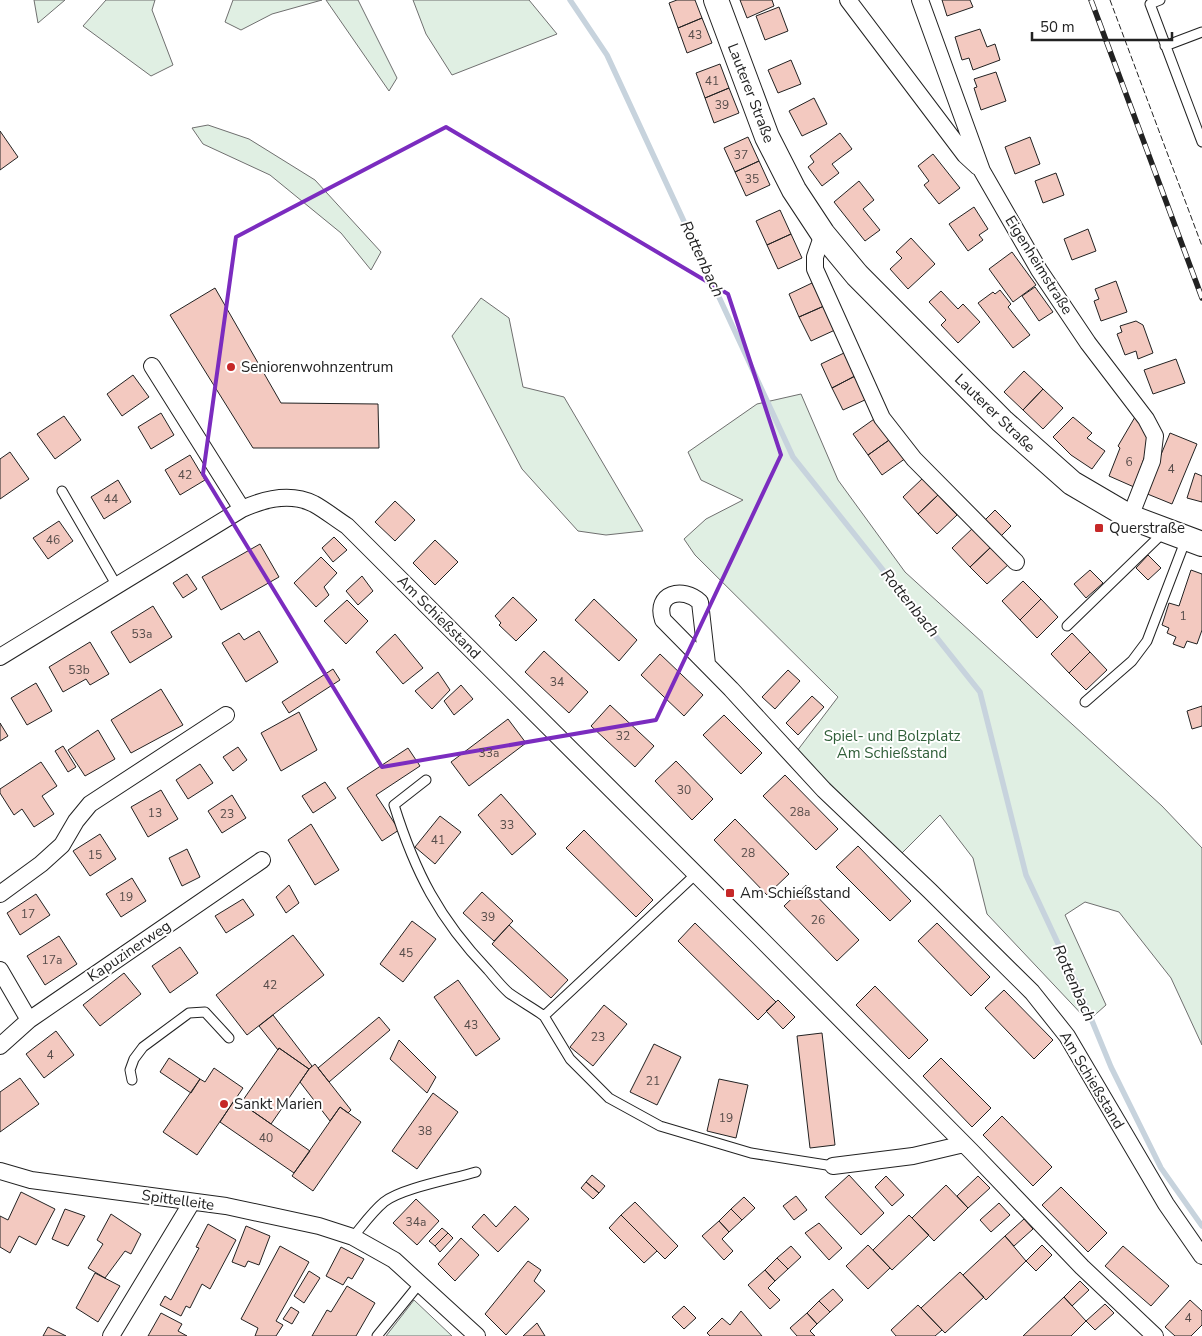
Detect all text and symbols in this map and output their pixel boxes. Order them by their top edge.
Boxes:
scale bar [1032,10,1172,42]
text: 50 m [1040,17,1075,37]
house number: 43 [688,27,702,43]
street label: Lauterer Straße [723,40,779,146]
house number: 41 [705,73,719,89]
house number: 39 [715,97,729,113]
house number: 37 [734,147,748,163]
house number: 35 [745,171,759,187]
street label: Eigenheimstraße [1001,212,1077,318]
water label: Rottenbach [675,217,729,301]
place label: Seniorenwohnzentrum [241,357,393,377]
marker: Seniorenwohnzentrum [225,361,237,373]
street label: Lauterer Straße [950,369,1040,457]
house number: 6 [1125,454,1133,470]
house number: 4 [1167,461,1175,477]
house number: 42 [178,467,192,483]
house number: 44 [104,491,118,507]
place label: Querstraße [1109,518,1185,538]
marker: Querstraße [1093,522,1105,534]
house number: 46 [46,532,60,548]
water label: Rottenbach [876,564,944,642]
street label: Am Schießstand [393,571,485,663]
house number: 1 [1179,608,1187,624]
house number: 53a [132,626,152,642]
house number: 53b [68,662,90,678]
house number: 34 [550,674,564,690]
park label: Spiel- und Bolzplatz Am Schießstand [824,726,960,763]
house number: 32 [616,728,630,744]
house number: 33a [479,745,499,761]
house number: 30 [677,782,691,798]
house number: 28a [790,804,810,820]
house number: 13 [148,805,162,821]
house number: 23 [220,806,234,822]
house number: 33 [500,817,514,833]
house number: 41 [431,832,445,848]
house number: 28 [741,845,755,861]
house number: 15 [88,847,102,863]
place label: Am Schießstand [740,883,851,903]
marker: Am Schießstand [724,887,736,899]
house number: 19 [119,889,133,905]
house number: 17 [21,906,35,922]
house number: 39 [481,909,495,925]
house number: 26 [811,912,825,928]
street label: Kapuzinerweg [83,916,175,986]
water label: Rottenbach [1047,941,1101,1025]
house number: 45 [399,945,413,961]
house number: 17a [42,952,62,968]
house number: 42 [263,977,277,993]
house number: 43 [464,1017,478,1033]
street label: Am Schießstand [1055,1027,1129,1133]
house number: 23 [591,1029,605,1045]
house number: 4 [46,1047,54,1063]
house number: 21 [646,1073,660,1089]
place label: Sankt Marien [234,1094,322,1114]
marker: Sankt Marien [218,1098,230,1110]
house number: 19 [719,1110,733,1126]
house number: 38 [418,1123,432,1139]
house number: 40 [259,1130,273,1146]
street label: Spittelleite [140,1185,216,1215]
house number: 34a [406,1214,426,1230]
house number: 4 [1184,1310,1192,1326]

